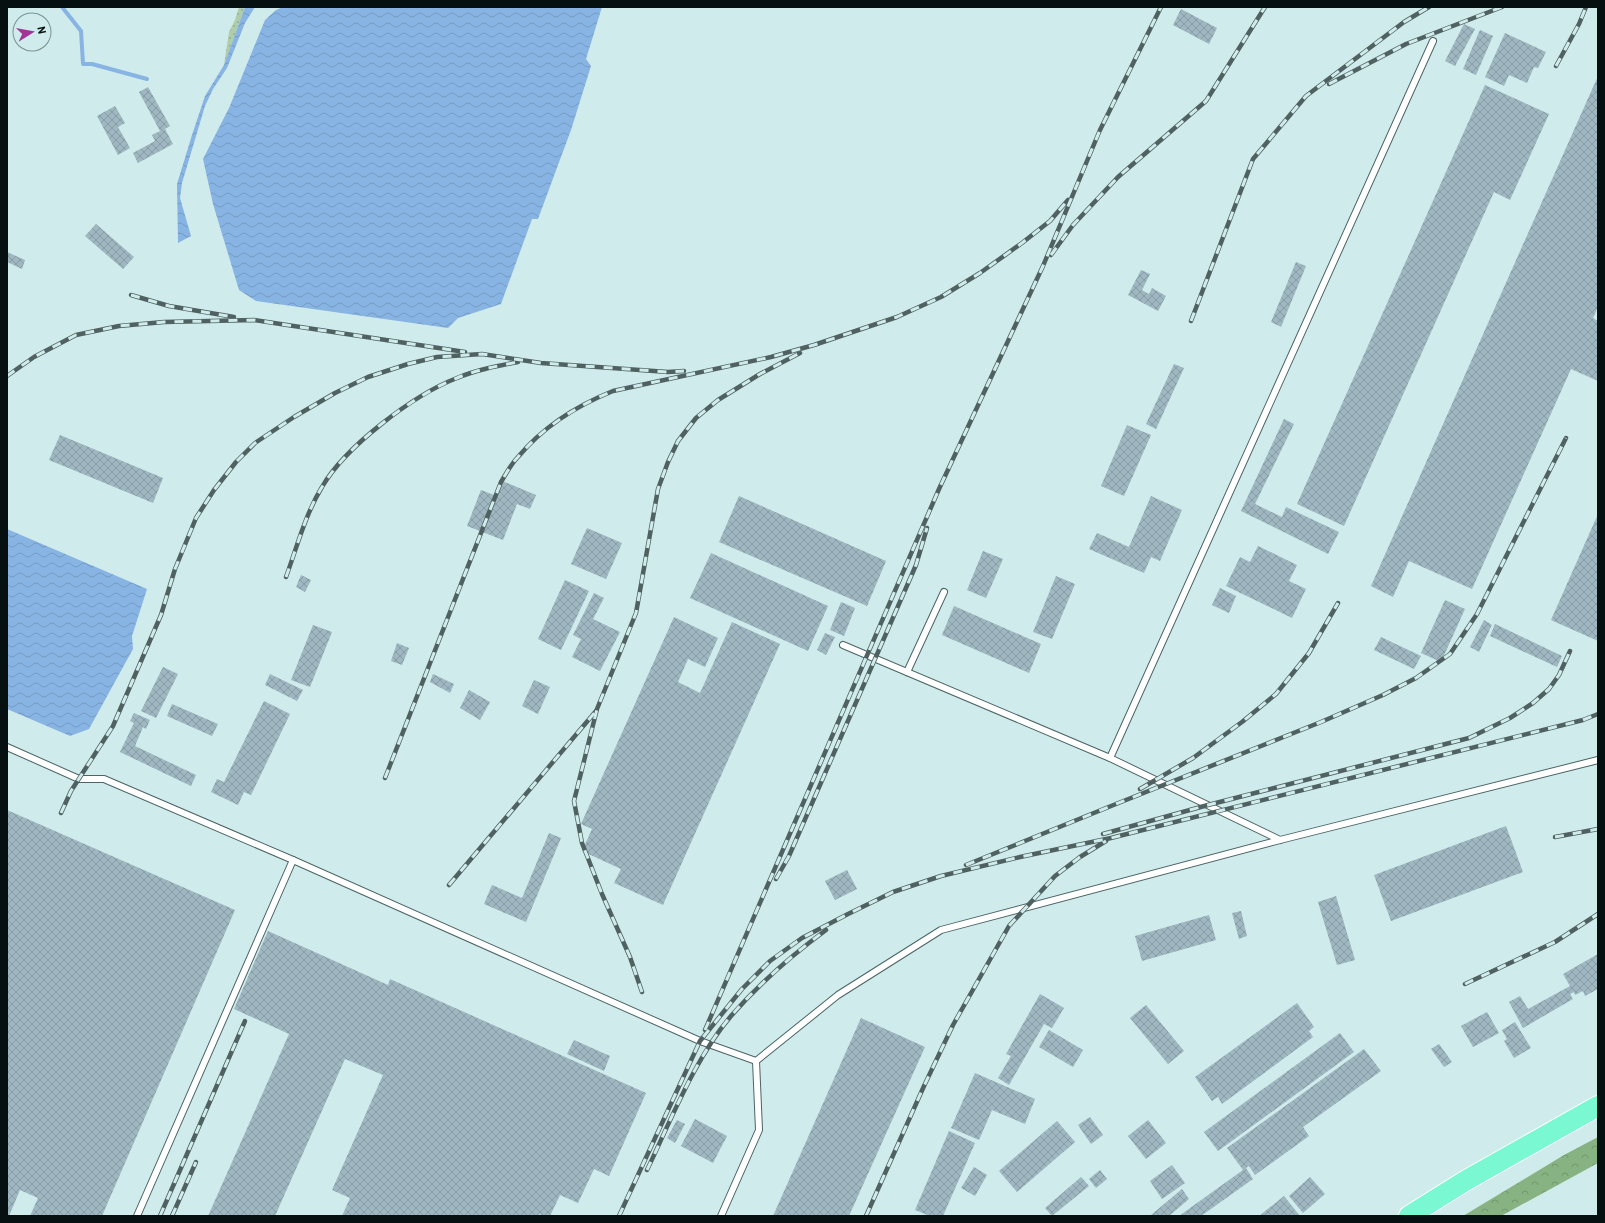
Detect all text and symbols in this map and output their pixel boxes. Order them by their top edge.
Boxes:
north arrow [12,12,52,52]
text: N [35,25,49,35]

